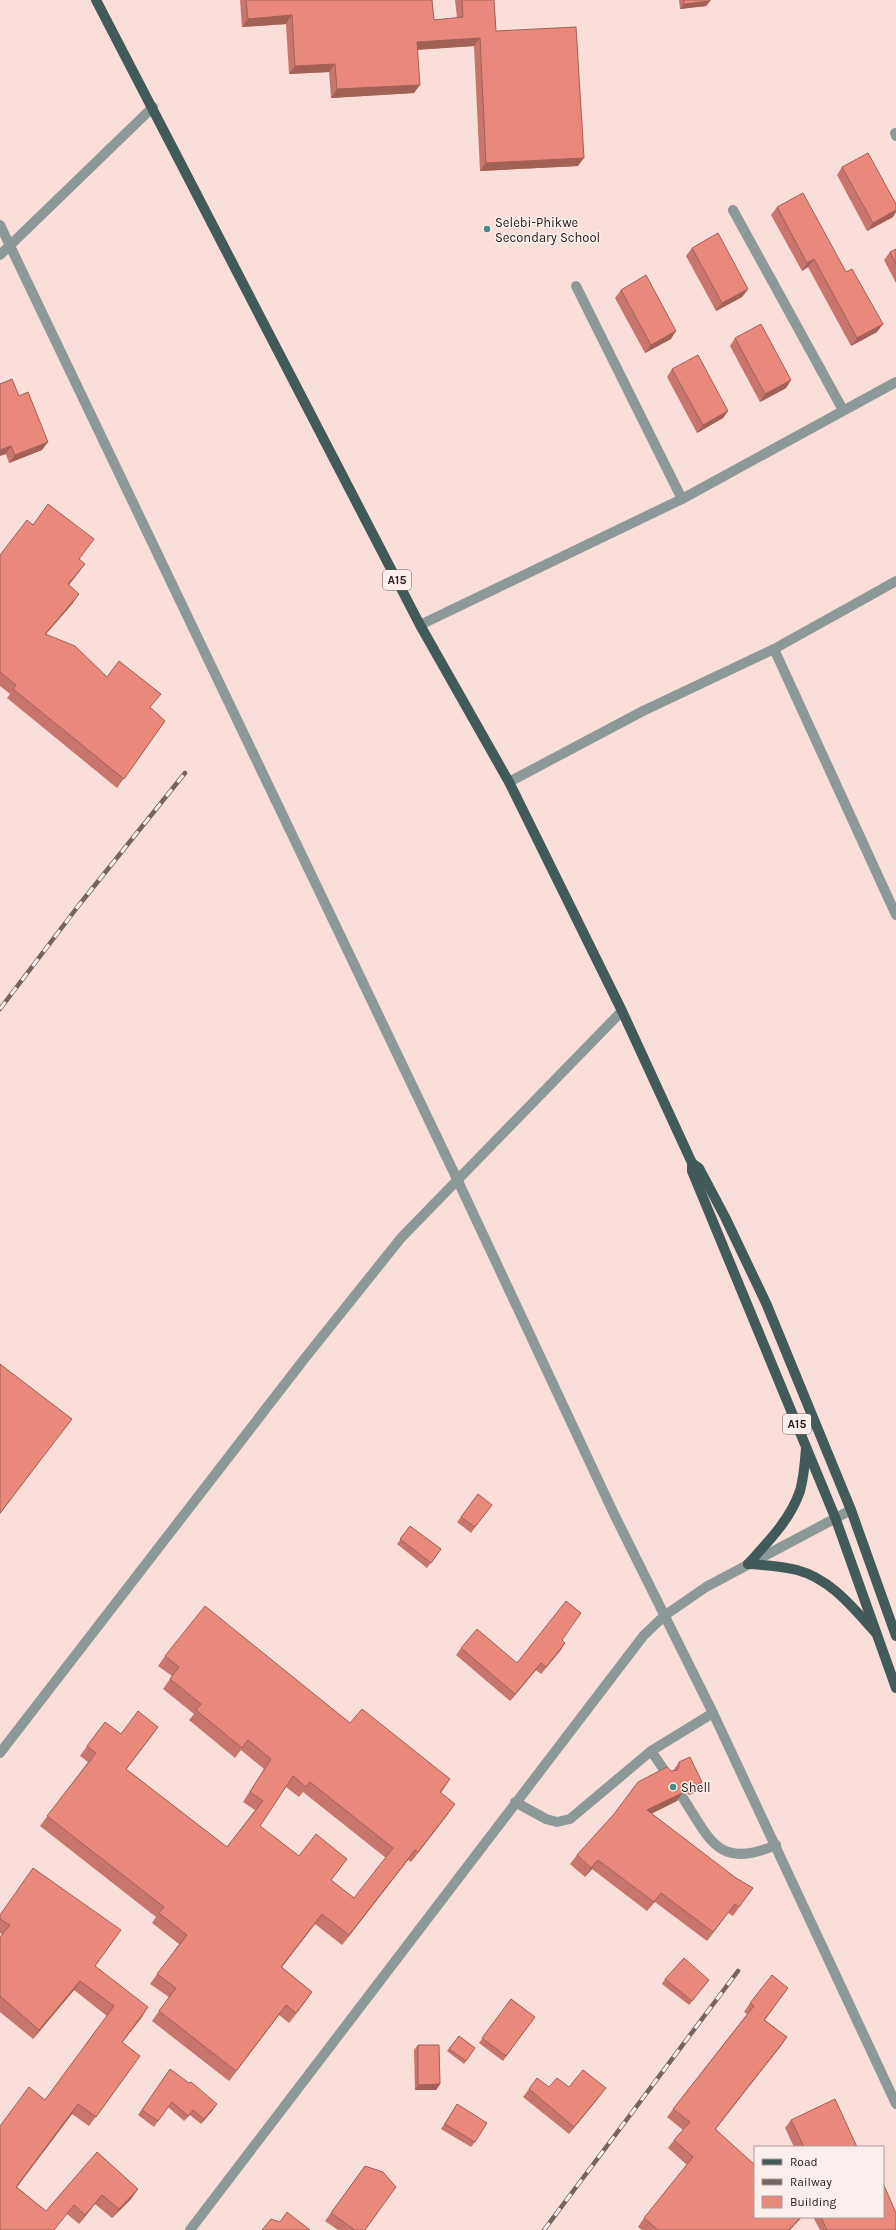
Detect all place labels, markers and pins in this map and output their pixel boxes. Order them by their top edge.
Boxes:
place label: Selebi-Phikwe Secondary School [495,215,600,245]
marker: Selebi-Phikwe Secondary School [482,224,492,234]
place label: Shell [681,1780,711,1795]
marker: Shell [668,1782,678,1792]

